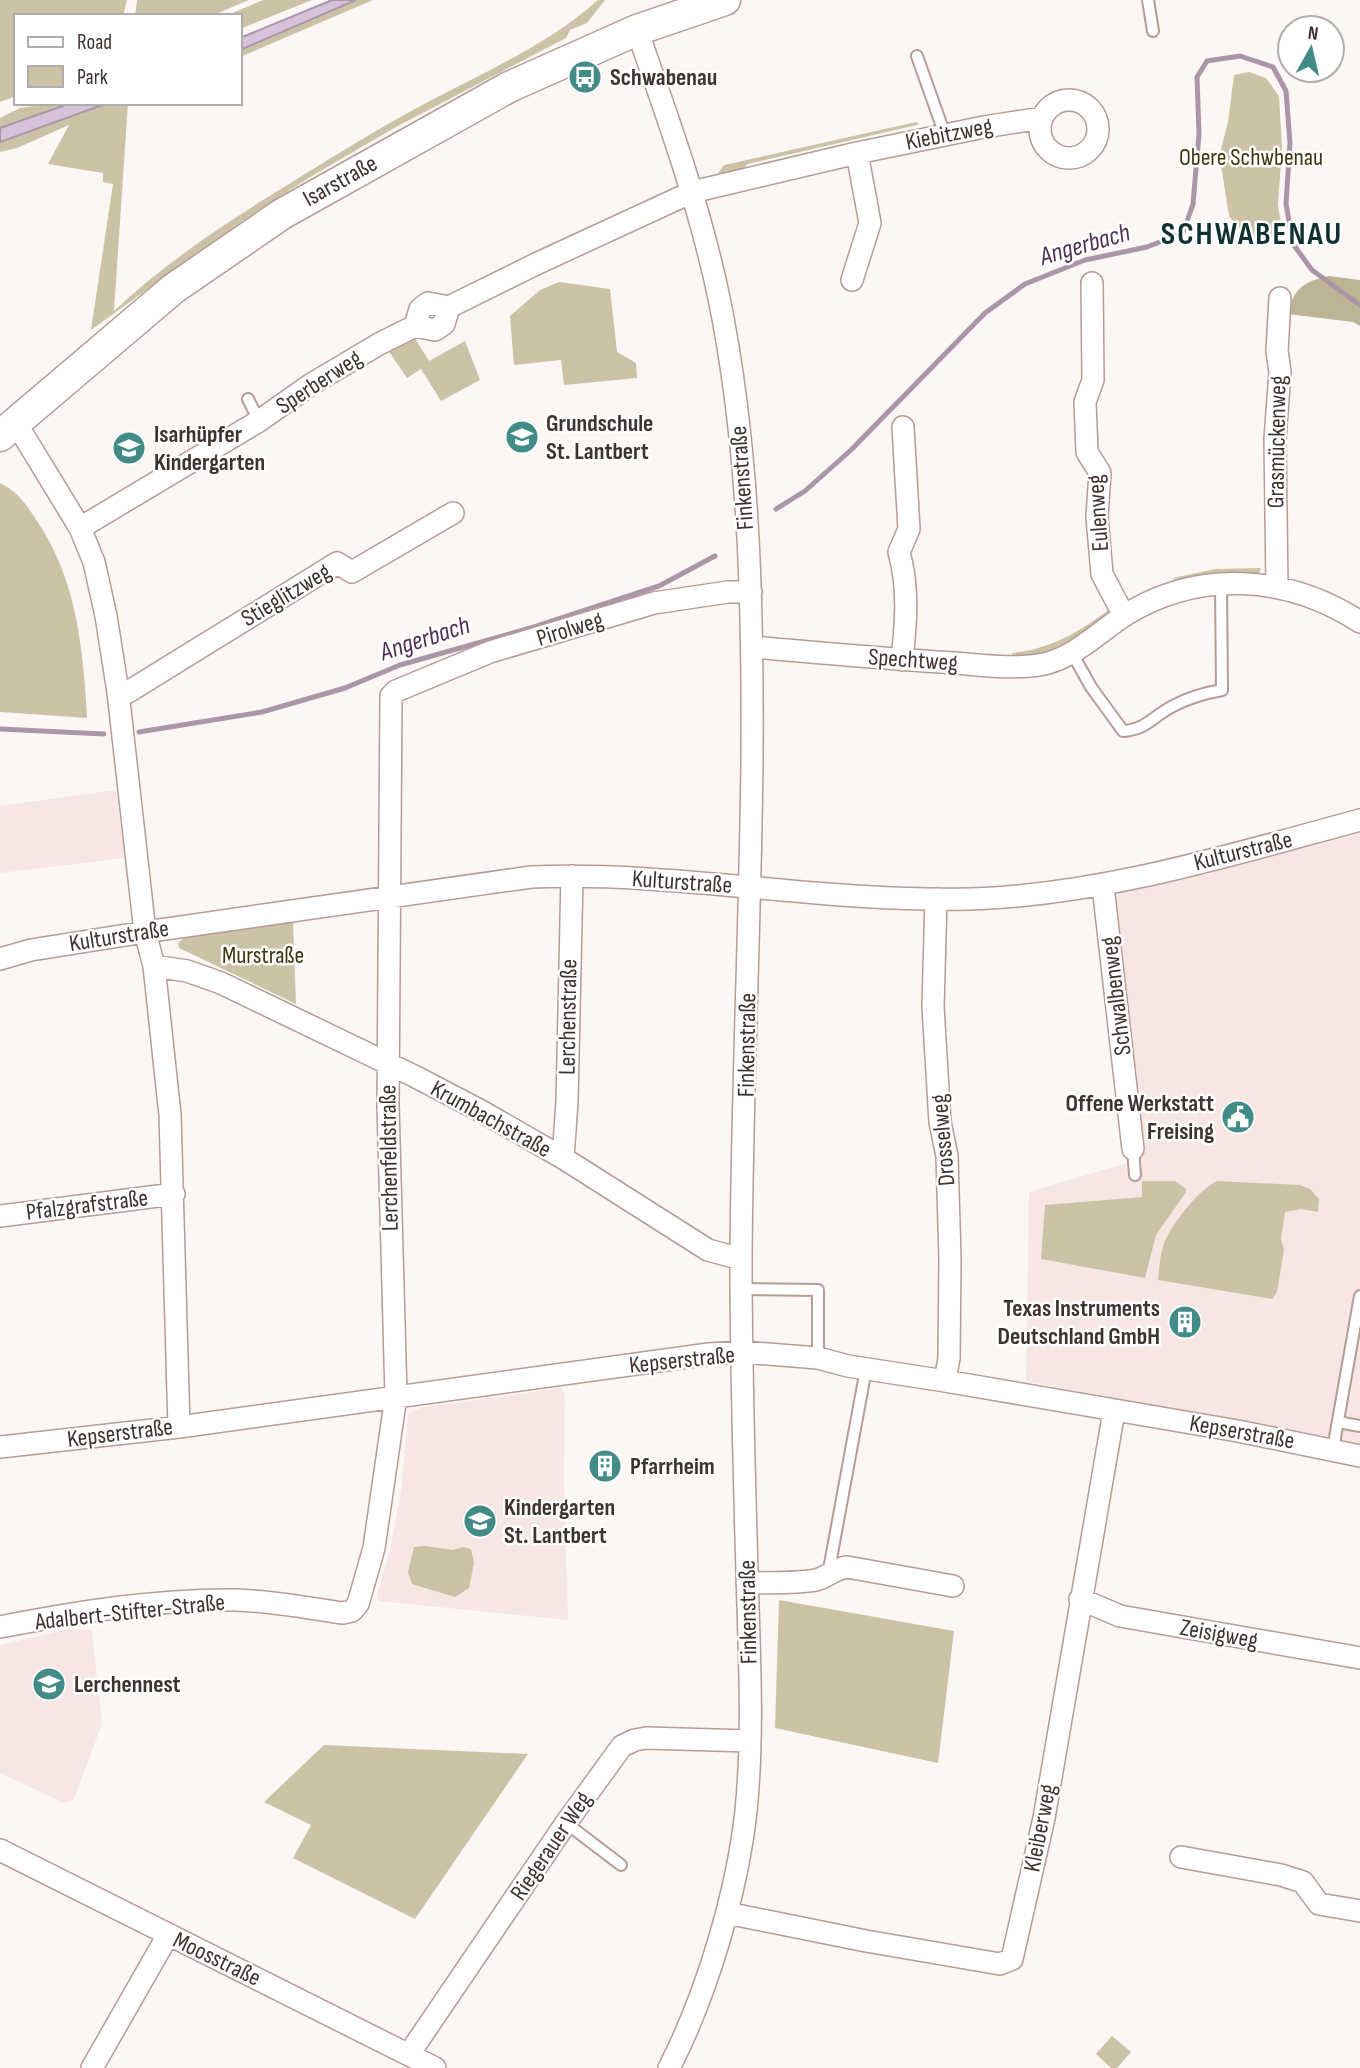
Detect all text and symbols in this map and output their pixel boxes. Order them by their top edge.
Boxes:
legend [14,14,242,105]
north arrow [1276,14,1346,84]
text: N [1307,22,1320,46]
text: Road [77,30,112,55]
bus stop icon: Schwabenau [566,58,604,96]
place label: Schwabenau [610,63,717,92]
text: Park [77,65,108,90]
street label: Kiebitzweg [903,111,995,157]
park label: Obere Schwbenau [1179,143,1323,172]
street label: Isarstraße [298,149,382,213]
district label: SCHWABENAU [1161,215,1343,254]
water label: Angerbach [1035,217,1134,273]
street label: Sperberweg [271,344,367,420]
street label: Grasmückenweg [1261,375,1293,509]
place label: Grundschule St. Lantbert [546,409,653,466]
school or university icon: Grundschule St. Lantbert [503,418,541,456]
place label: Isarhüpfer Kindergarten [154,420,265,477]
street label: Finkenstraße [724,425,760,531]
school or university icon: Isarhüpfer Kindergarten [110,429,148,467]
street label: Eulenweg [1081,474,1115,552]
street label: Stieglitzweg [236,557,336,633]
street label: Pirolweg [533,605,607,653]
water label: Angerbach [375,610,474,668]
street label: Spechtweg [867,642,959,678]
street label: Kulturstraße [1191,825,1295,877]
street label: Kulturstraße [631,864,733,900]
street label: Kulturstraße [67,914,171,958]
street label: Schwalbenweg [1094,935,1138,1057]
park label: Murstraße [222,941,304,970]
street label: Lerchenstraße [552,959,584,1075]
street label: Finkenstraße [732,993,762,1097]
street label: Krumbachstraße [426,1074,556,1164]
street label: Lerchenfeldstraße [373,1085,405,1231]
place label: Offene Werkstatt Freising [1065,1089,1214,1146]
street label: Drosselweg [925,1093,961,1187]
public building icon: Offene Werkstatt Freising [1219,1098,1257,1136]
street label: Pfalzgrafstraße [24,1183,150,1227]
place label: Texas Instruments Deutschland GmbH [998,1294,1160,1351]
building icon: Texas Instruments Deutschland GmbH [1166,1303,1204,1341]
street label: Kepserstraße [628,1340,736,1380]
street label: Kepserstraße [1187,1408,1297,1456]
street label: Kepserstraße [66,1412,174,1454]
building icon: Pfarrheim [586,1447,624,1485]
place label: Pfarrheim [630,1452,715,1481]
place label: Kindergarten St. Lantbert [504,1493,615,1550]
school or university icon: Kindergarten St. Lantbert [461,1502,499,1540]
street label: Finkenstraße [733,1560,763,1664]
street label: Adalbert-Stifter-Straße [33,1588,226,1636]
street label: Zeisigweg [1178,1613,1260,1655]
school or university icon: Lerchennest [30,1665,68,1703]
place label: Lerchennest [74,1670,181,1699]
street label: Kleiberweg [1017,1782,1063,1874]
street label: Riegerauer Weg [504,1786,598,1906]
street label: Moosstraße [168,1925,266,1993]

